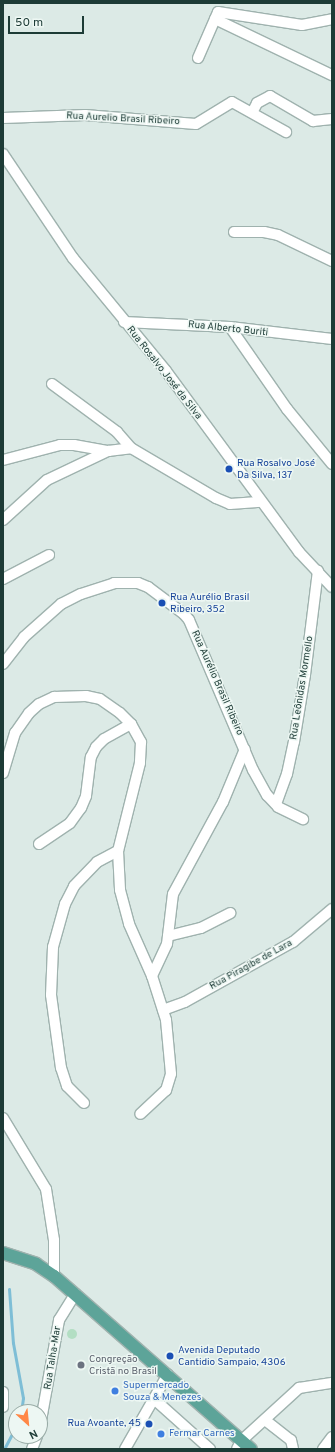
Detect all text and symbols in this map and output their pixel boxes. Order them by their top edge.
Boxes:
scale bar [10,8,86,34]
text: 50 m [15,15,43,31]
street label: Rua Aurelio Brasil Ribeiro [66,110,180,128]
street label: Rua Alberto Buriti [187,319,269,339]
street label: Rua Rosalvo José da Silva [124,324,204,422]
place label: Rua Rosalvo José Da Silva, 137 [237,457,315,480]
marker: Rua Rosalvo José Da Silva, 137 [224,464,234,474]
place label: Rua Aurélio Brasil Ribeiro, 352 [170,591,250,614]
marker: Rua Aurélio Brasil Ribeiro, 352 [157,598,167,608]
street label: Rua Aurélio Brasil Ribeiro [188,628,246,738]
street label: Rua Leônidas Mormello [288,635,316,741]
street label: Rua Piragibe de Lara [208,937,294,993]
street label: Rua Talha-Mar [42,1325,64,1391]
place label: Avenida Deputado Cantidio Sampaio, 4306 [178,1344,286,1368]
marker: Avenida Deputado Cantidio Sampaio, 4306 [165,1351,175,1361]
place label: Congreção Cristã no Brasil [89,1353,157,1376]
marker: Congreção Cristã no Brasil [76,1360,86,1370]
place label: Supermercado Souza & Menezes [123,1379,201,1402]
marker: Supermercado Souza & Menezes [110,1386,120,1396]
north arrow [8,1404,48,1444]
place label: Rua Avoante, 45 [67,1418,141,1430]
marker: Rua Avoante, 45 [144,1419,154,1429]
text: N [26,1426,40,1442]
place label: Fermar Carnes [169,1428,235,1440]
marker: Fermar Carnes [156,1429,166,1439]

